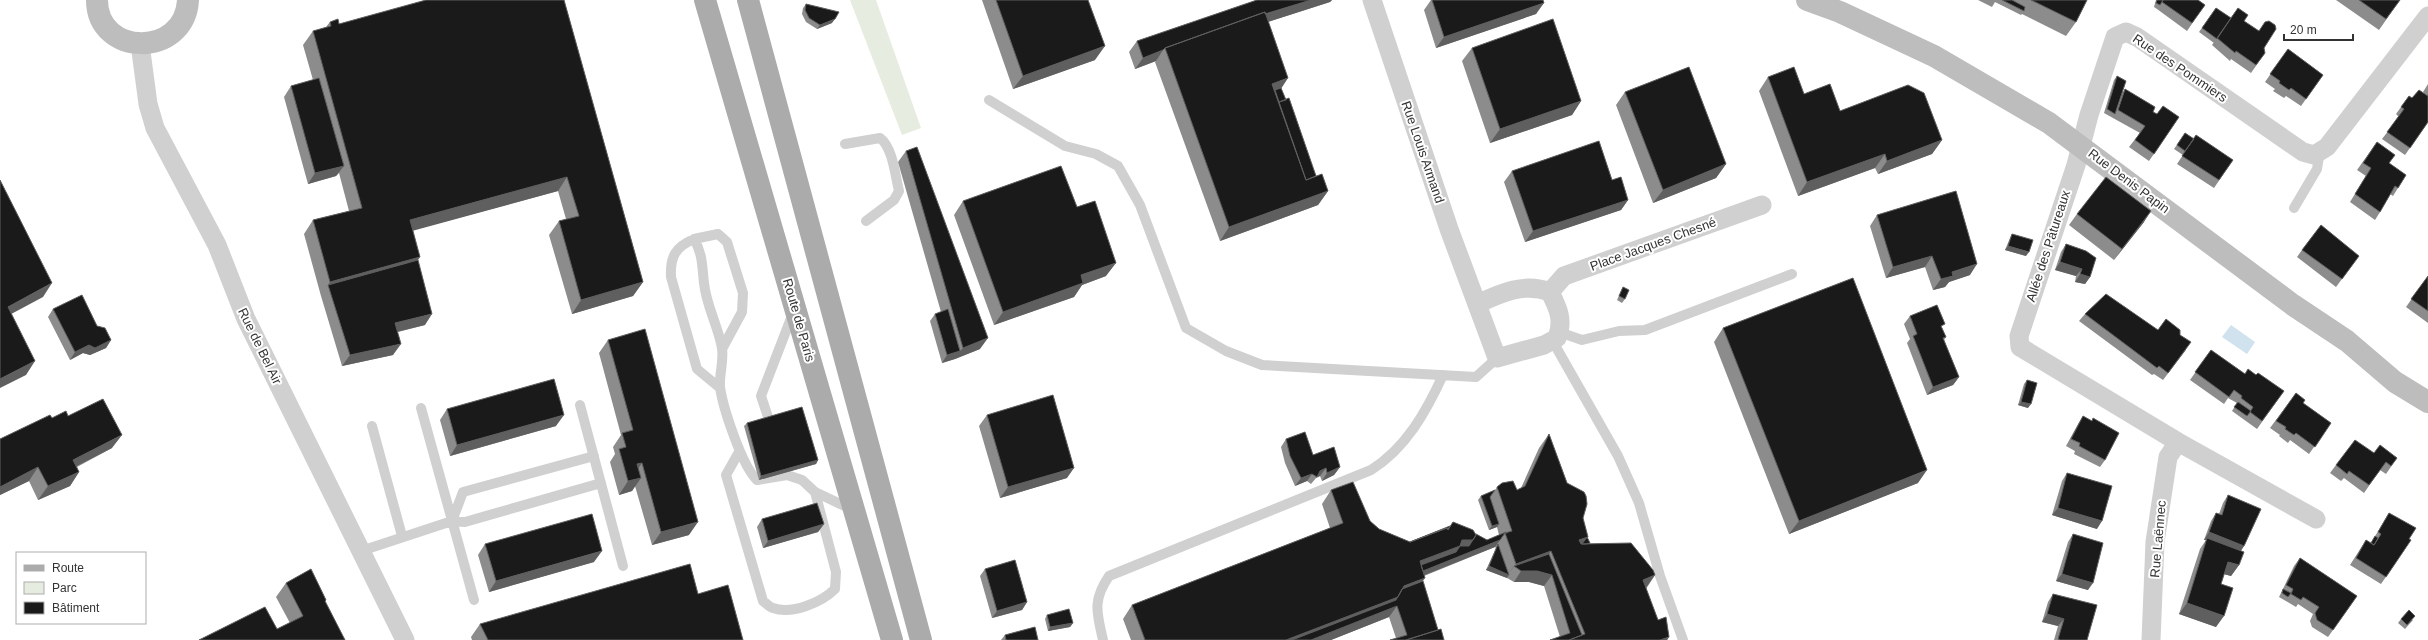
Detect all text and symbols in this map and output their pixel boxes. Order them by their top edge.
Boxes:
scale bar [2284,16,2353,42]
text: 20 m [2290,23,2317,37]
street label: Rue des Pommiers [2130,31,2230,105]
street label: Rue Louis Armand [1398,99,1448,205]
street label: Rue Denis Papin [2086,146,2172,216]
street label: Allée des Pâtureaux [2023,188,2073,304]
street label: Place Jacques Chesné [1588,214,1718,274]
street label: Route de Paris [780,277,818,364]
street label: Rue de Bel Air [235,305,285,387]
street label: Rue Laënnec [2147,499,2169,578]
legend [16,552,146,624]
text: Route [52,561,84,575]
text: Parc [52,581,77,595]
text: Bâtiment [52,601,100,615]

